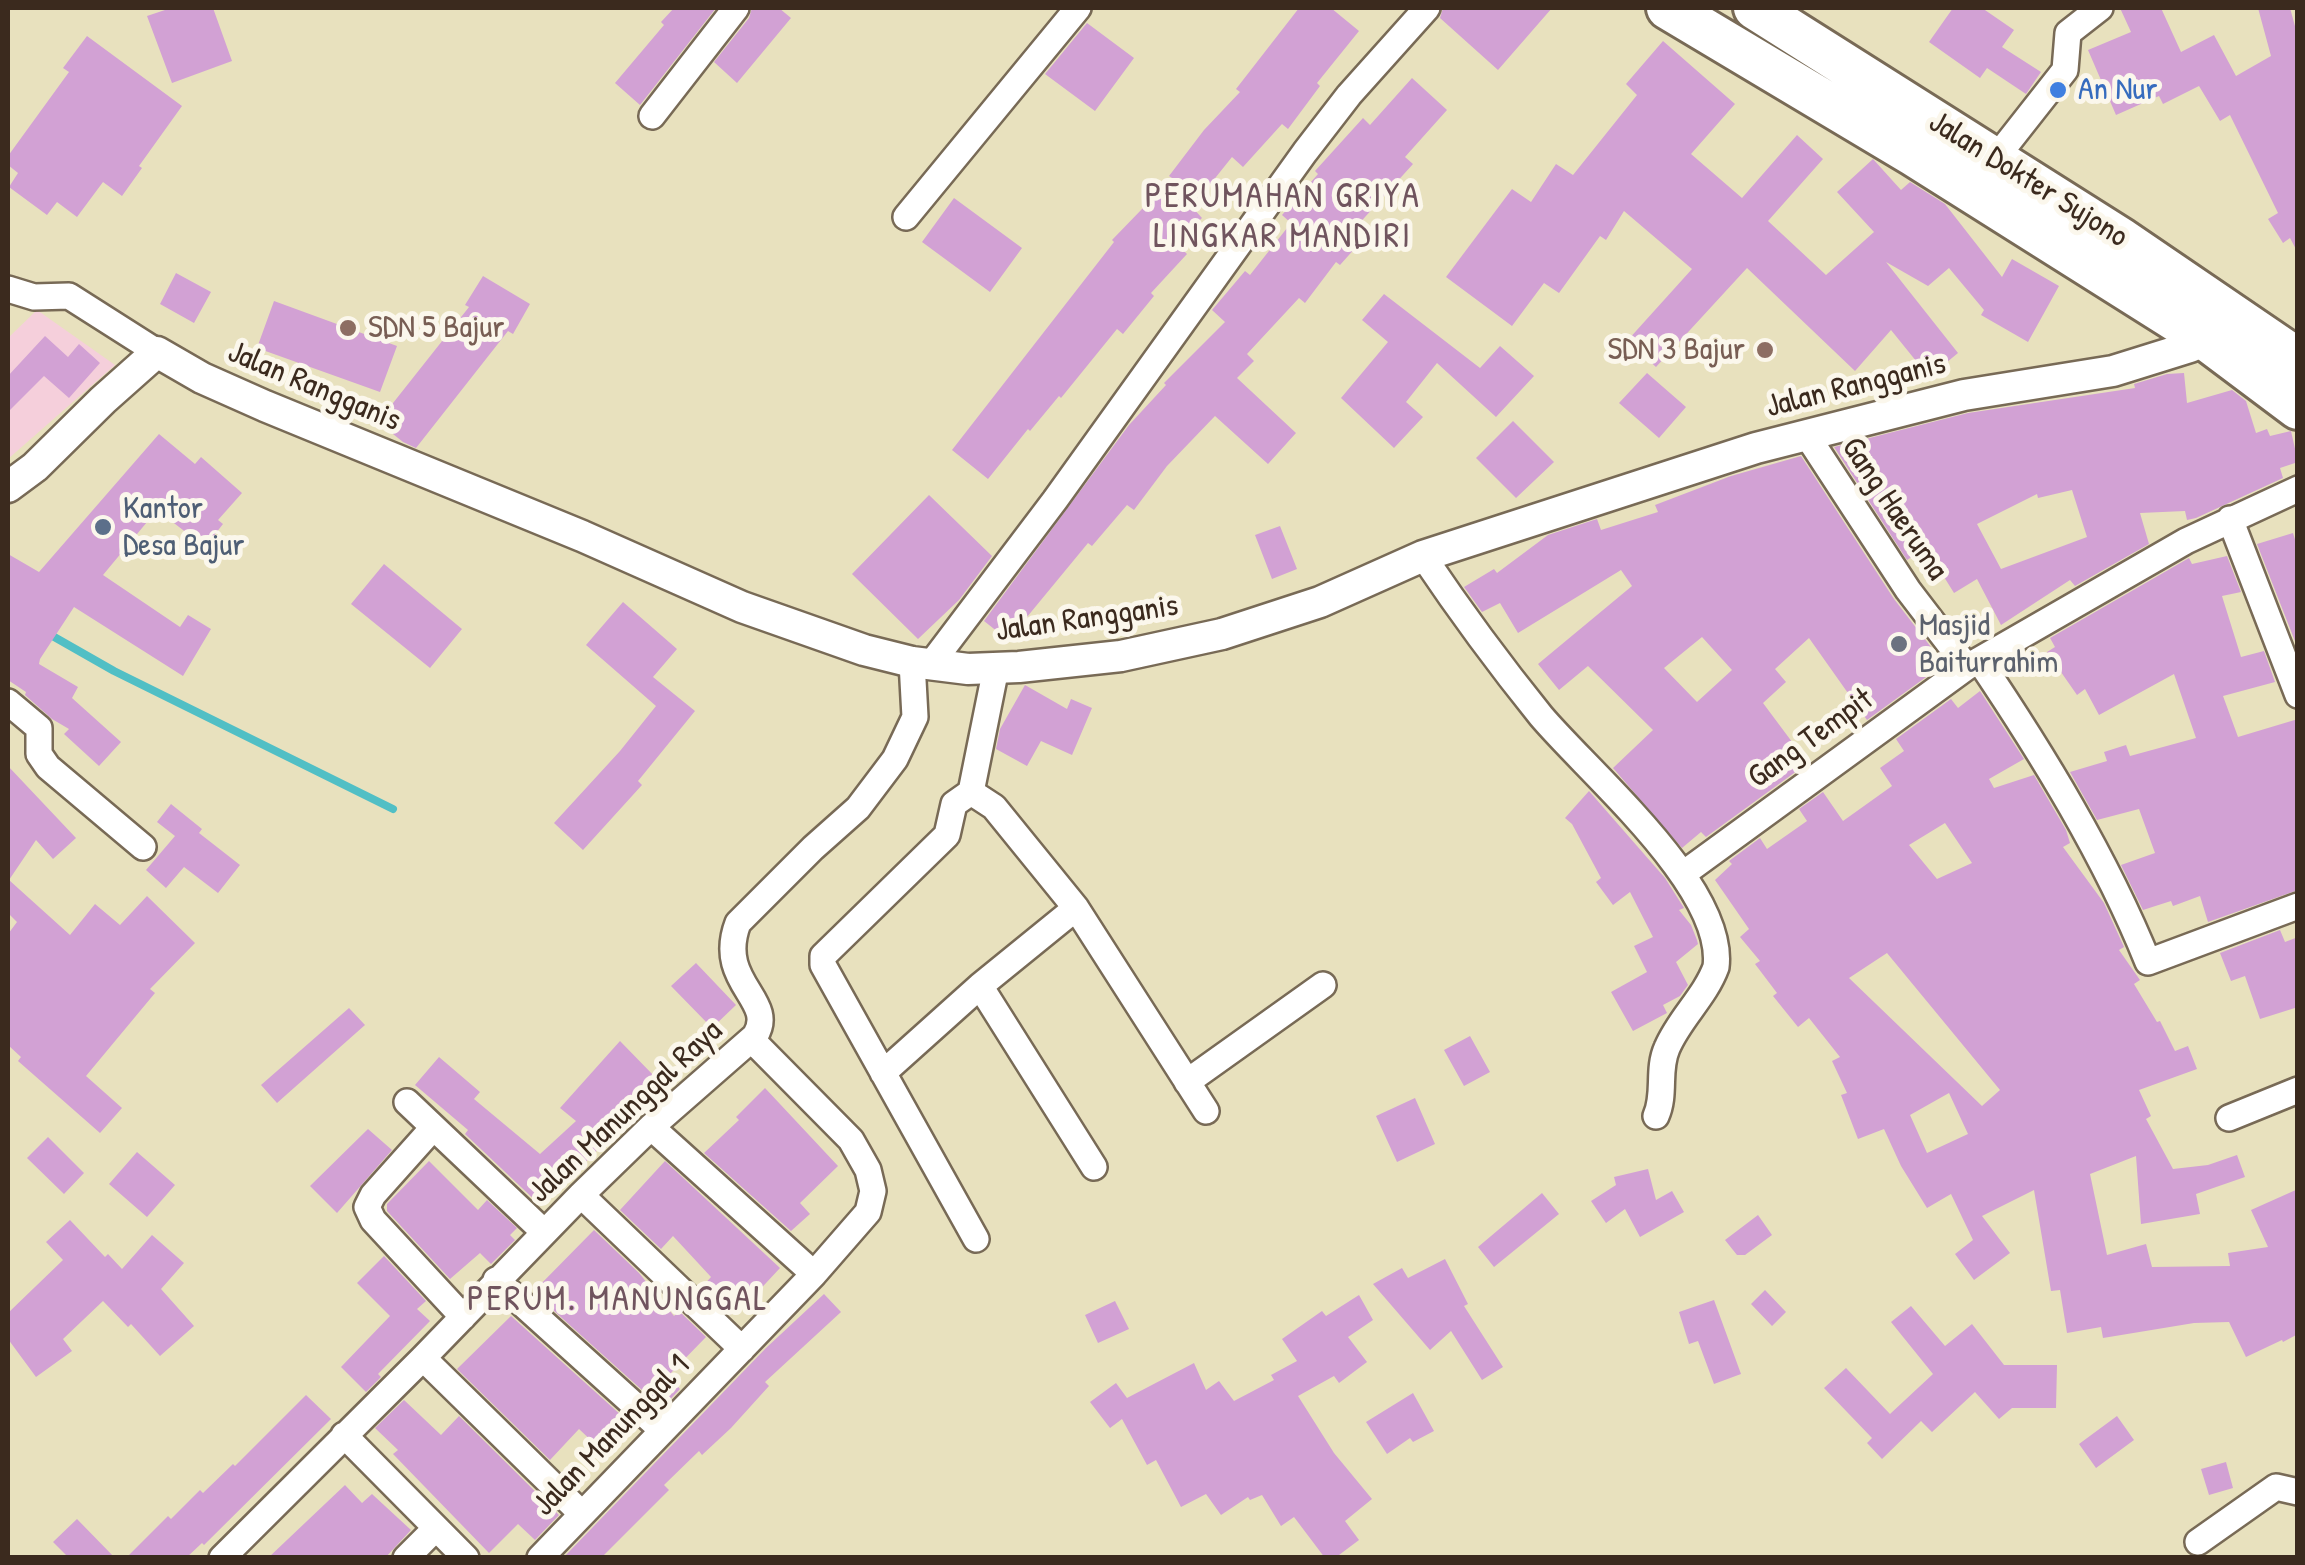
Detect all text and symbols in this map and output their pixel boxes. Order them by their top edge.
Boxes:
place label: An Nur [2078,71,2158,109]
marker: An Nur [2047,79,2069,101]
street label: Jalan Dokter Sujono [1921,103,2135,257]
district label: PERUMAHAN GRIYA LINGKAR MANDIRI [1145,177,1421,259]
place label: SDN 5 Bajur [368,309,505,347]
marker: SDN 5 Bajur [337,317,359,339]
place label: SDN 3 Bajur [1608,331,1745,369]
street label: Jalan Rangganis [222,333,406,441]
marker: SDN 3 Bajur [1754,339,1776,361]
street label: Jalan Rangganis [1762,345,1950,427]
street label: Gang Haeruma [1832,430,1956,588]
place label: Kantor Desa Bajur [123,490,245,565]
marker: Kantor Desa Bajur [92,516,114,538]
street label: Jalan Rangganis [993,587,1181,651]
place label: Masjid Baiturrahim [1919,607,2058,682]
marker: Masjid Baiturrahim [1888,633,1910,655]
street label: Gang Tempit [1741,681,1881,797]
street label: Jalan Manunggal Raya [521,1012,731,1212]
district label: PERUM. MANUNGGAL [467,1280,769,1322]
street label: Jalan Manunggal 1 [526,1347,698,1525]

